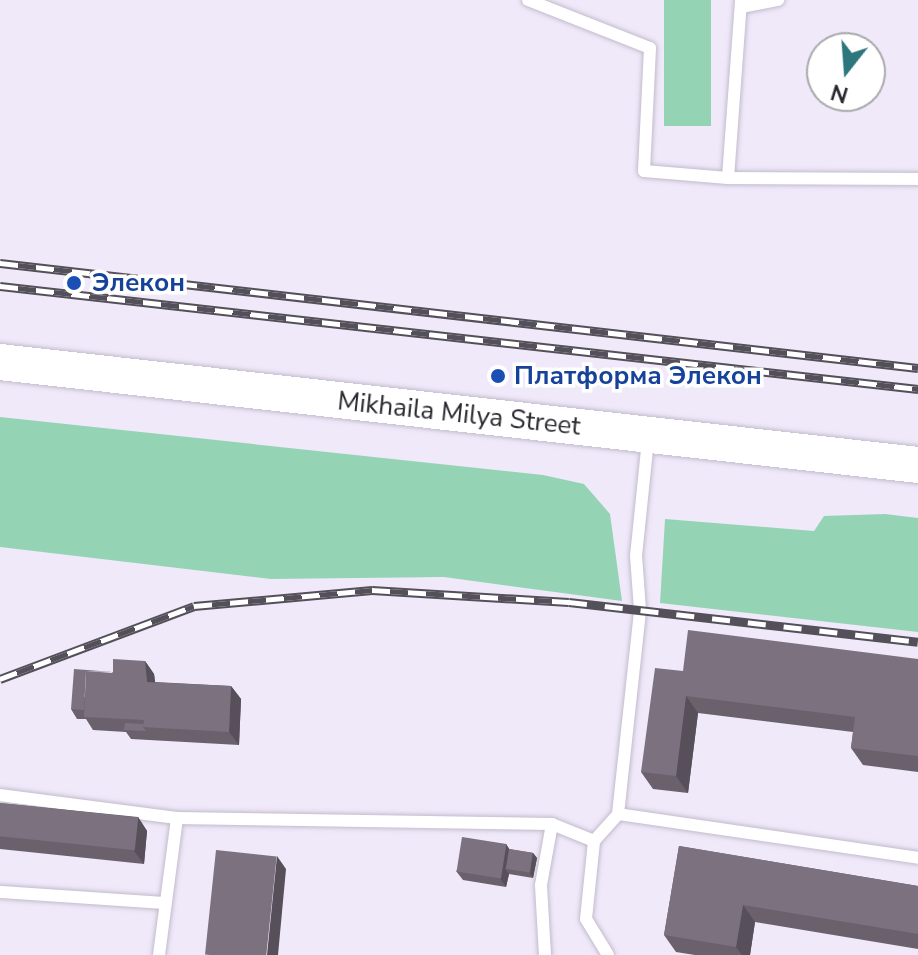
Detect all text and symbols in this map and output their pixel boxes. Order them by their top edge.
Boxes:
north arrow [806,32,886,112]
text: N [827,76,852,110]
place label: Элекон [92,267,185,299]
marker: Элекон [63,272,85,294]
place label: Платформа Элекон [514,360,762,392]
marker: Платформа Элекон [489,367,507,385]
street label: Mikhaila Milya Street [336,386,582,442]

